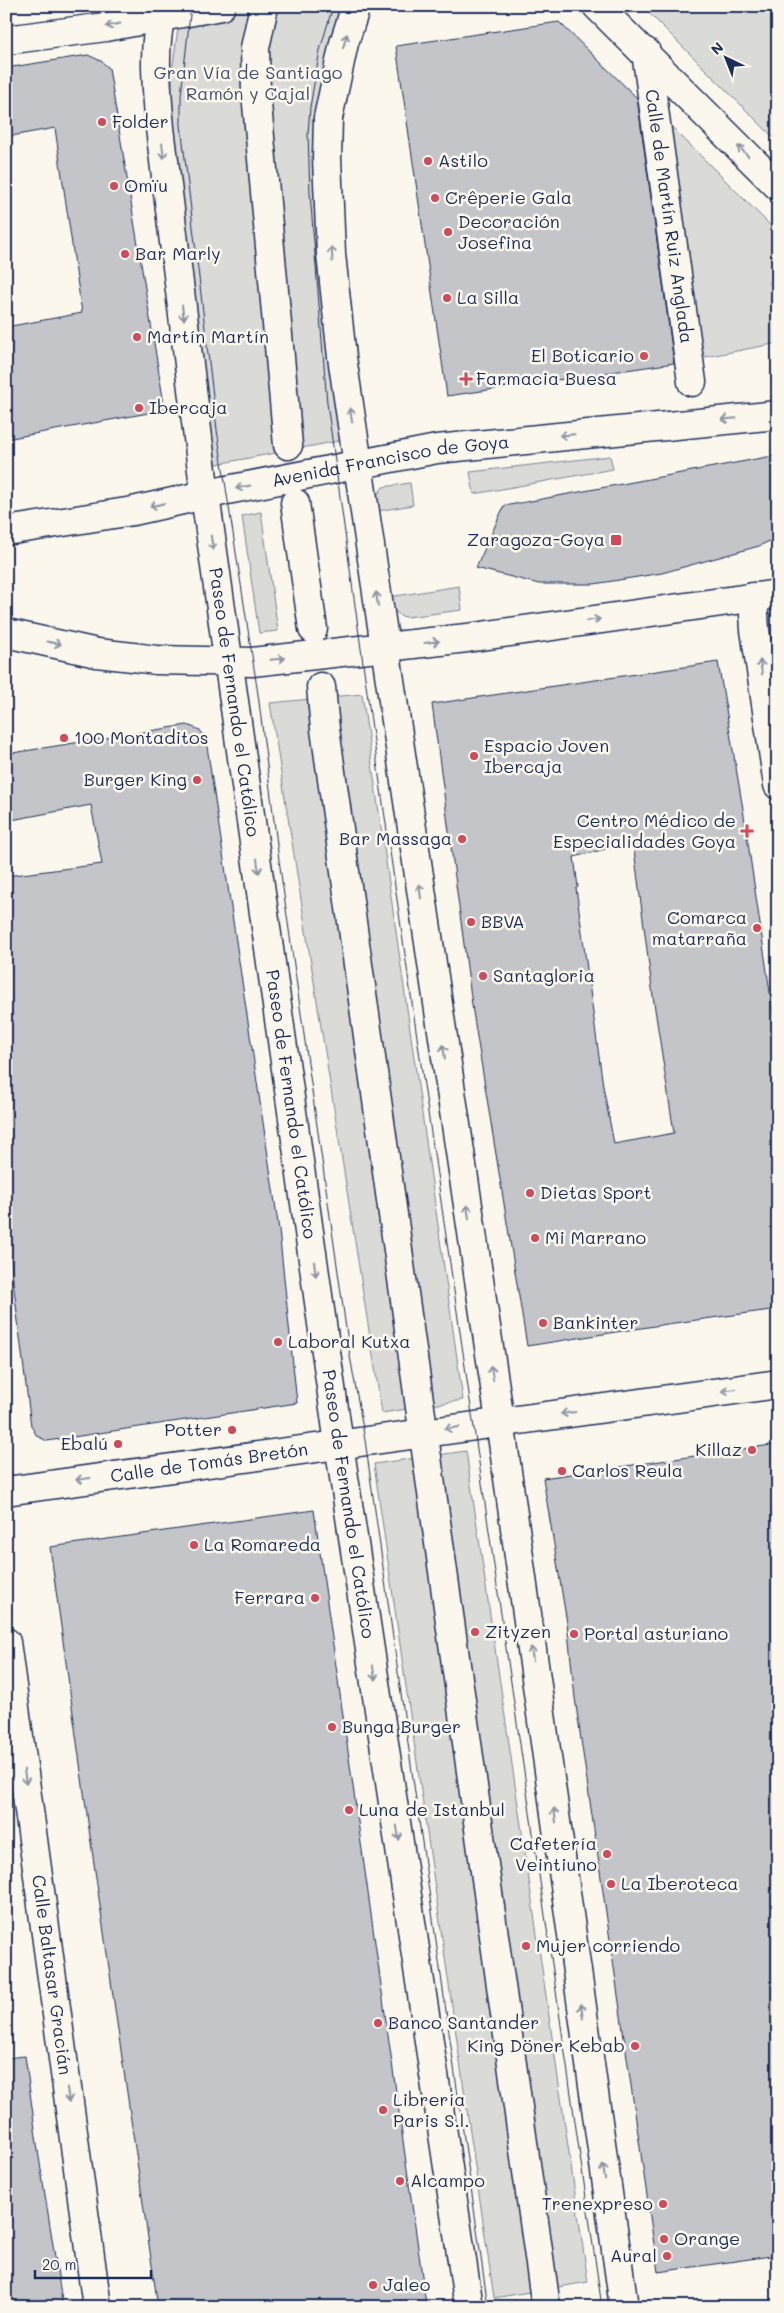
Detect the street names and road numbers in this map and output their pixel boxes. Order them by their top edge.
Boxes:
street label: Calle de Martín Ruiz Anglada [640,88,699,345]
street label: Avenida Francisco de Goya [270,429,510,492]
street label: Paseo de Fernando el Católico [204,566,266,839]
street label: Paseo de Fernando el Católico [261,968,323,1241]
street label: Paseo de Fernando el Católico [318,1368,381,1640]
street label: Calle de Tomás Bretón [109,1436,309,1487]
street label: Calle Baltasar Gracián [27,1873,78,2076]

